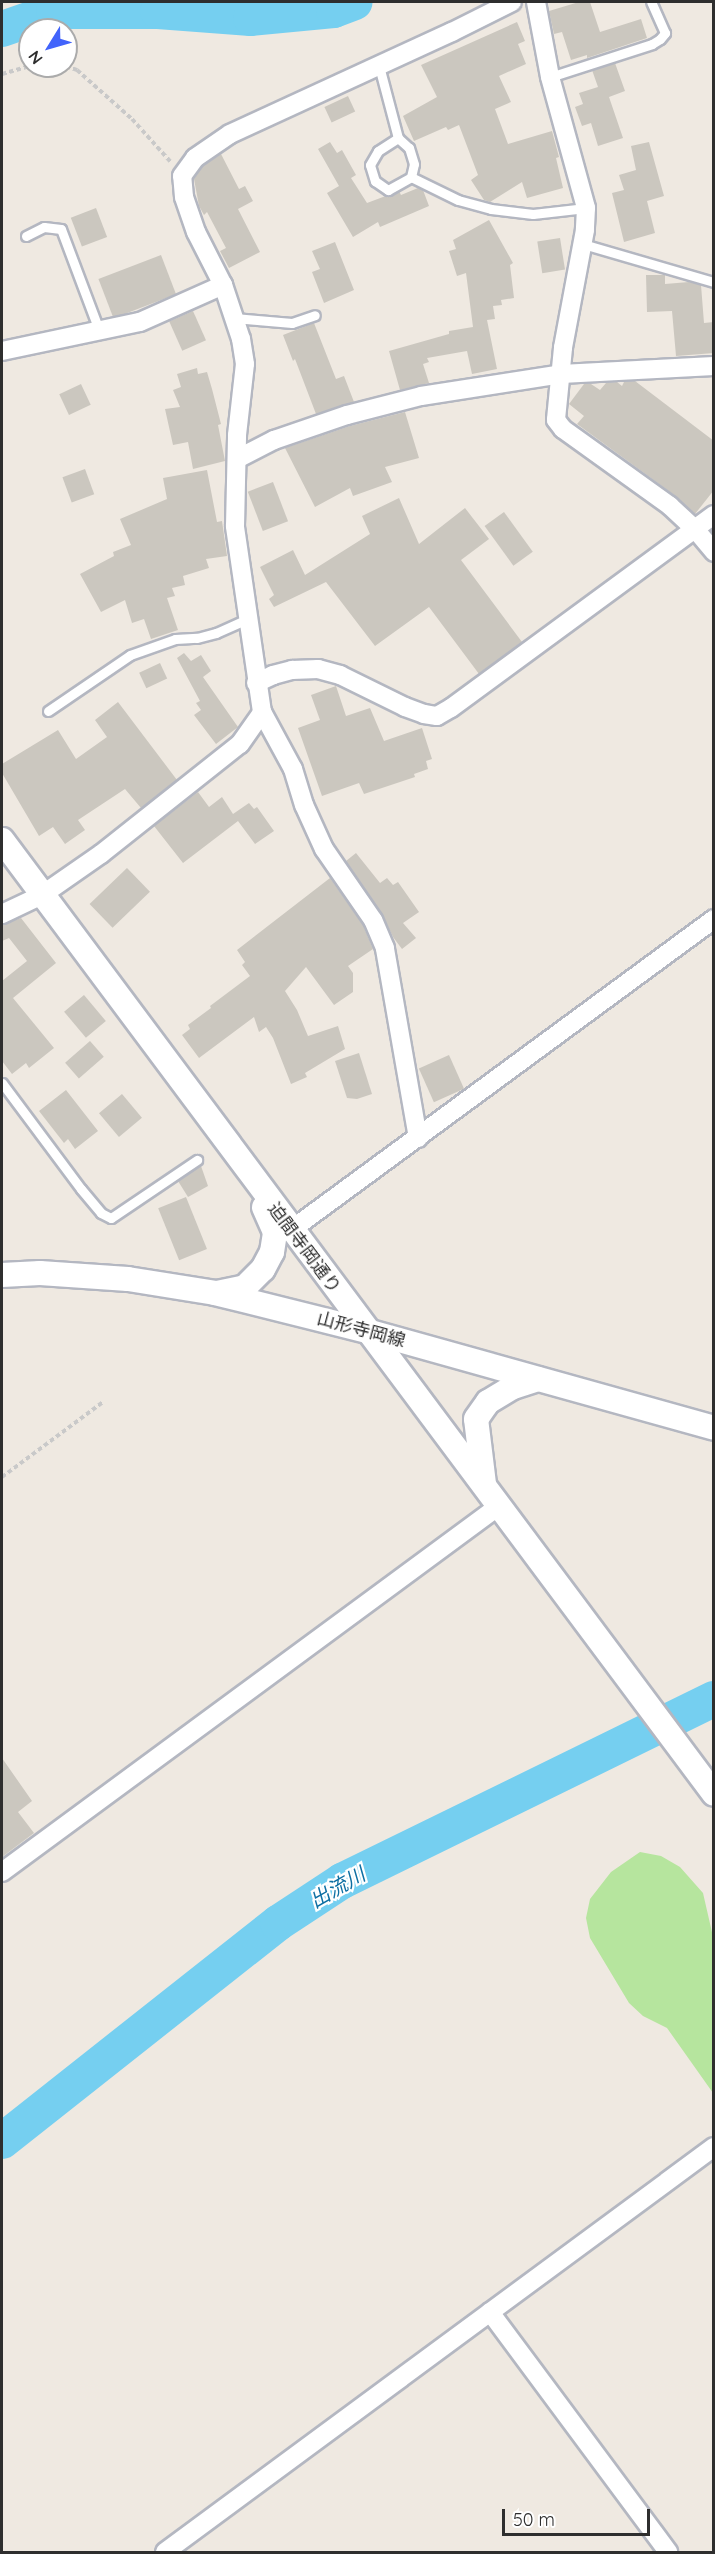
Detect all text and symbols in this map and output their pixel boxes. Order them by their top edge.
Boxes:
north arrow [18,18,78,78]
text: N [24,47,47,68]
street label: 迫間寺岡通り [263,1198,345,1298]
street label: 山形寺岡線 [315,1308,407,1352]
water label: 出流川 [305,1862,369,1912]
scale bar [505,2497,654,2535]
text: 50 m [513,2508,555,2531]

